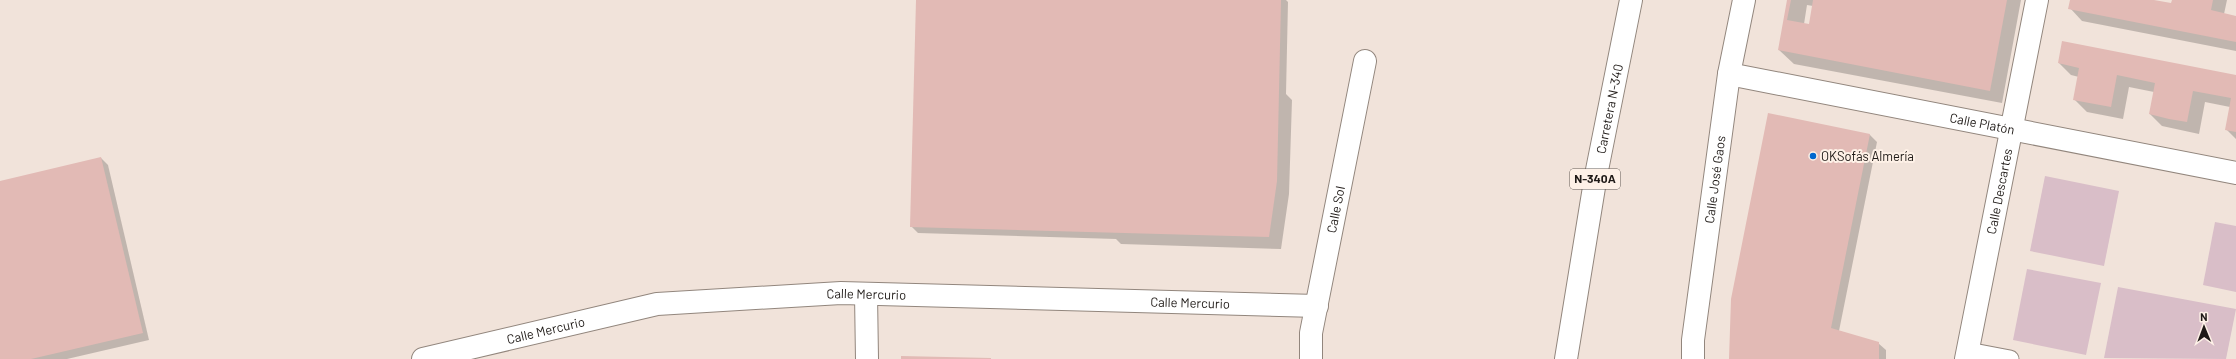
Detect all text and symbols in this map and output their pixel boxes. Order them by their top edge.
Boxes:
street label: Carretera N-340 [1592,62,1626,155]
street label: Calle Platón [1948,109,2016,138]
street label: Calle José Gaos [1701,135,1729,224]
street label: Calle Descartes [1983,147,2015,236]
place label: OKSofás Almería [1821,148,1914,164]
marker: OKSofás Almería [1808,151,1818,161]
road number: N-340A [1570,169,1620,189]
street label: Calle Sol [1323,184,1348,234]
street label: Calle Mercurio [826,285,906,303]
street label: Calle Mercurio [1150,293,1230,312]
north arrow [2184,307,2224,347]
text: N [2200,310,2208,323]
street label: Calle Mercurio [505,313,586,347]

